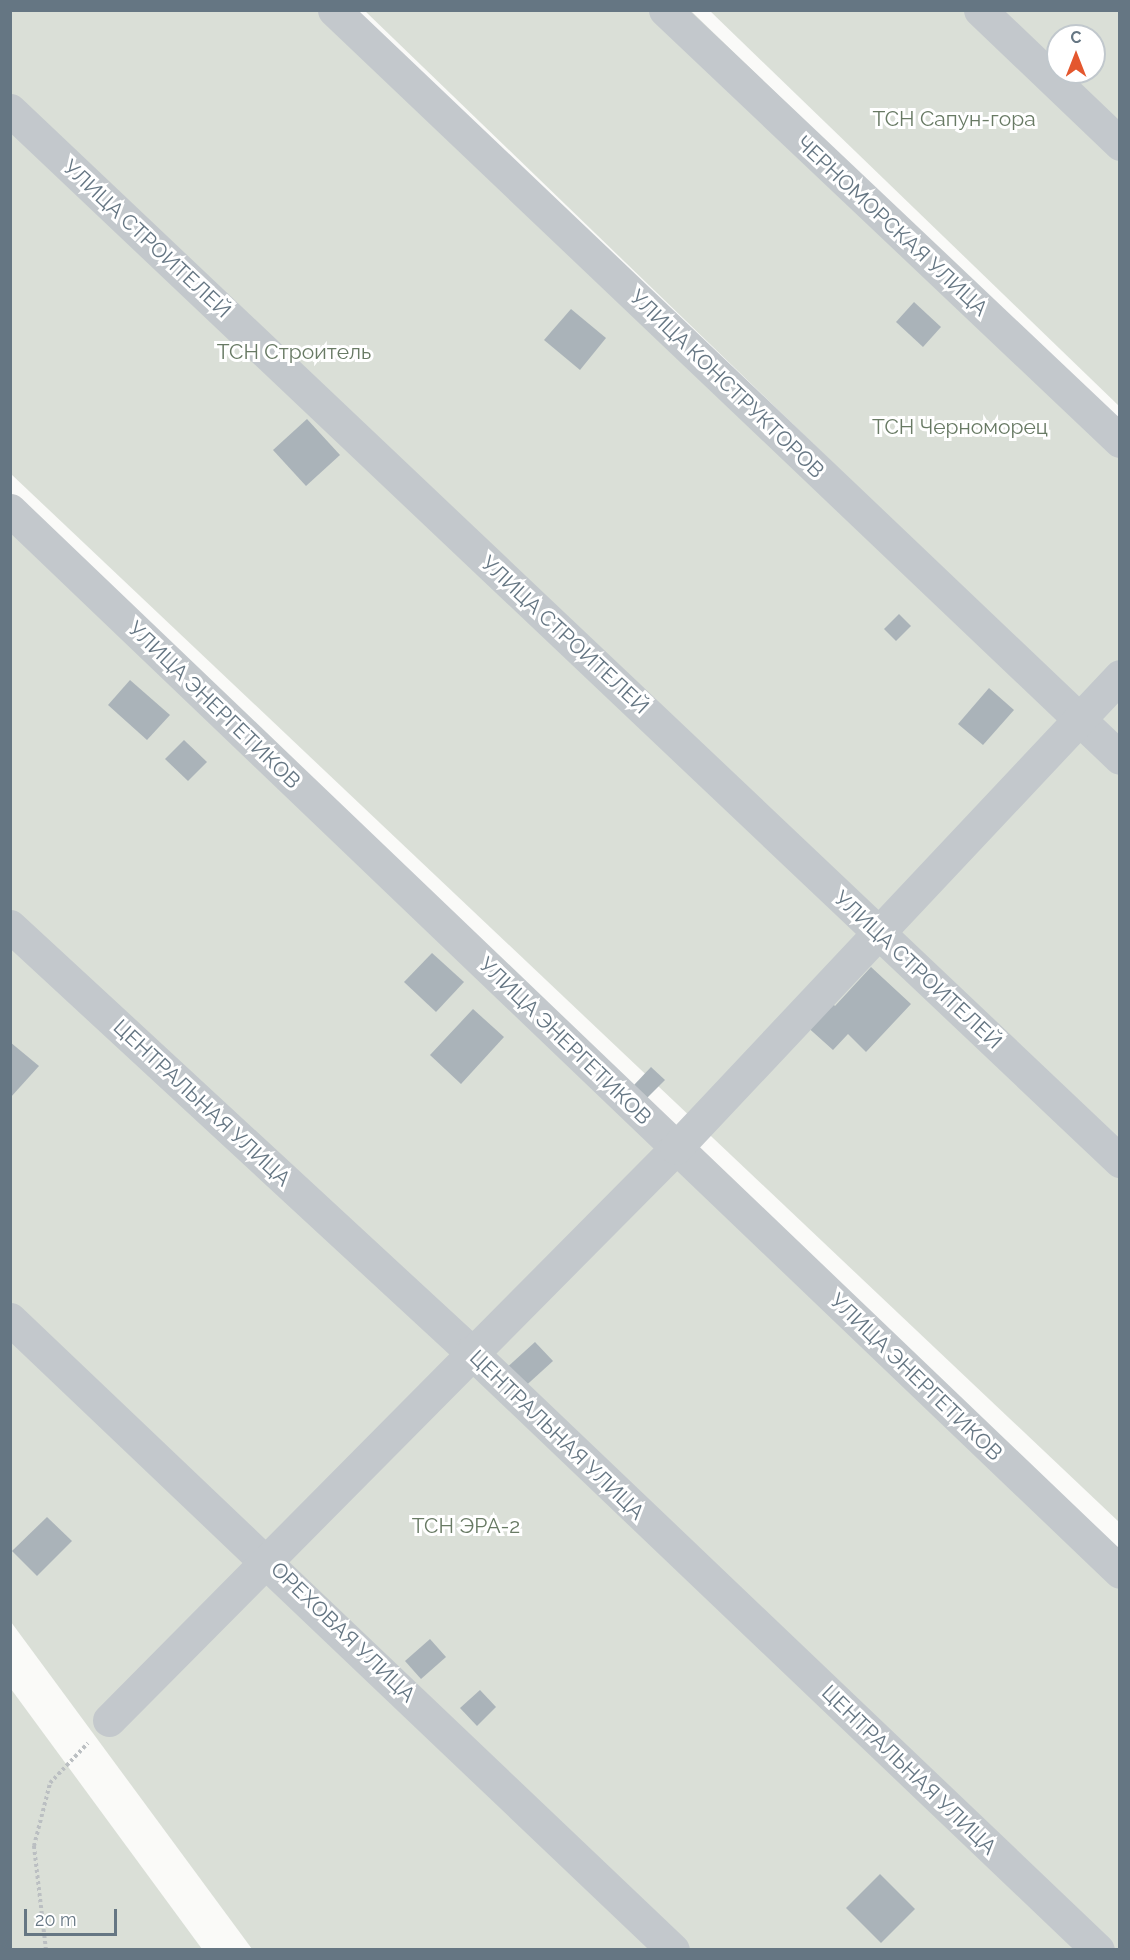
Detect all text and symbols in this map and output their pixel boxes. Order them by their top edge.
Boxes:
north arrow [1046,24,1106,84]
text: С [1071,28,1081,47]
park label: ТСН Сапун-гора [872,106,1036,132]
street label: ЧЕРНОМОРСКАЯ УЛИЦА [791,131,993,321]
street label: УЛИЦА СТРОИТЕЛЕЙ [58,155,236,323]
street label: УЛИЦА КОНСТРУКТОРОВ [625,285,829,483]
park label: ТСН Строитель [217,339,371,365]
park label: ТСН Черноморец [872,414,1048,440]
street label: УЛИЦА СТРОИТЕЛЕЙ [476,551,654,719]
street label: УЛИЦА ЭНЕРГЕТИКОВ [122,616,306,794]
street label: УЛИЦА СТРОИТЕЛЕЙ [829,886,1007,1054]
street label: УЛИЦА ЭНЕРГЕТИКОВ [473,952,657,1130]
street label: ЦЕНТРАЛЬНАЯ УЛИЦА [108,1014,296,1192]
street label: УЛИЦА ЭНЕРГЕТИКОВ [824,1288,1008,1466]
street label: ЦЕНТРАЛЬНАЯ УЛИЦА [464,1345,650,1525]
park label: ТСН ЭРА-2 [412,1513,520,1539]
street label: ОРЕХОВАЯ УЛИЦА [266,1557,420,1707]
street label: ЦЕНТРАЛЬНАЯ УЛИЦА [816,1680,1002,1860]
scale bar [27,1897,120,1935]
text: 20 m [35,1909,77,1930]

